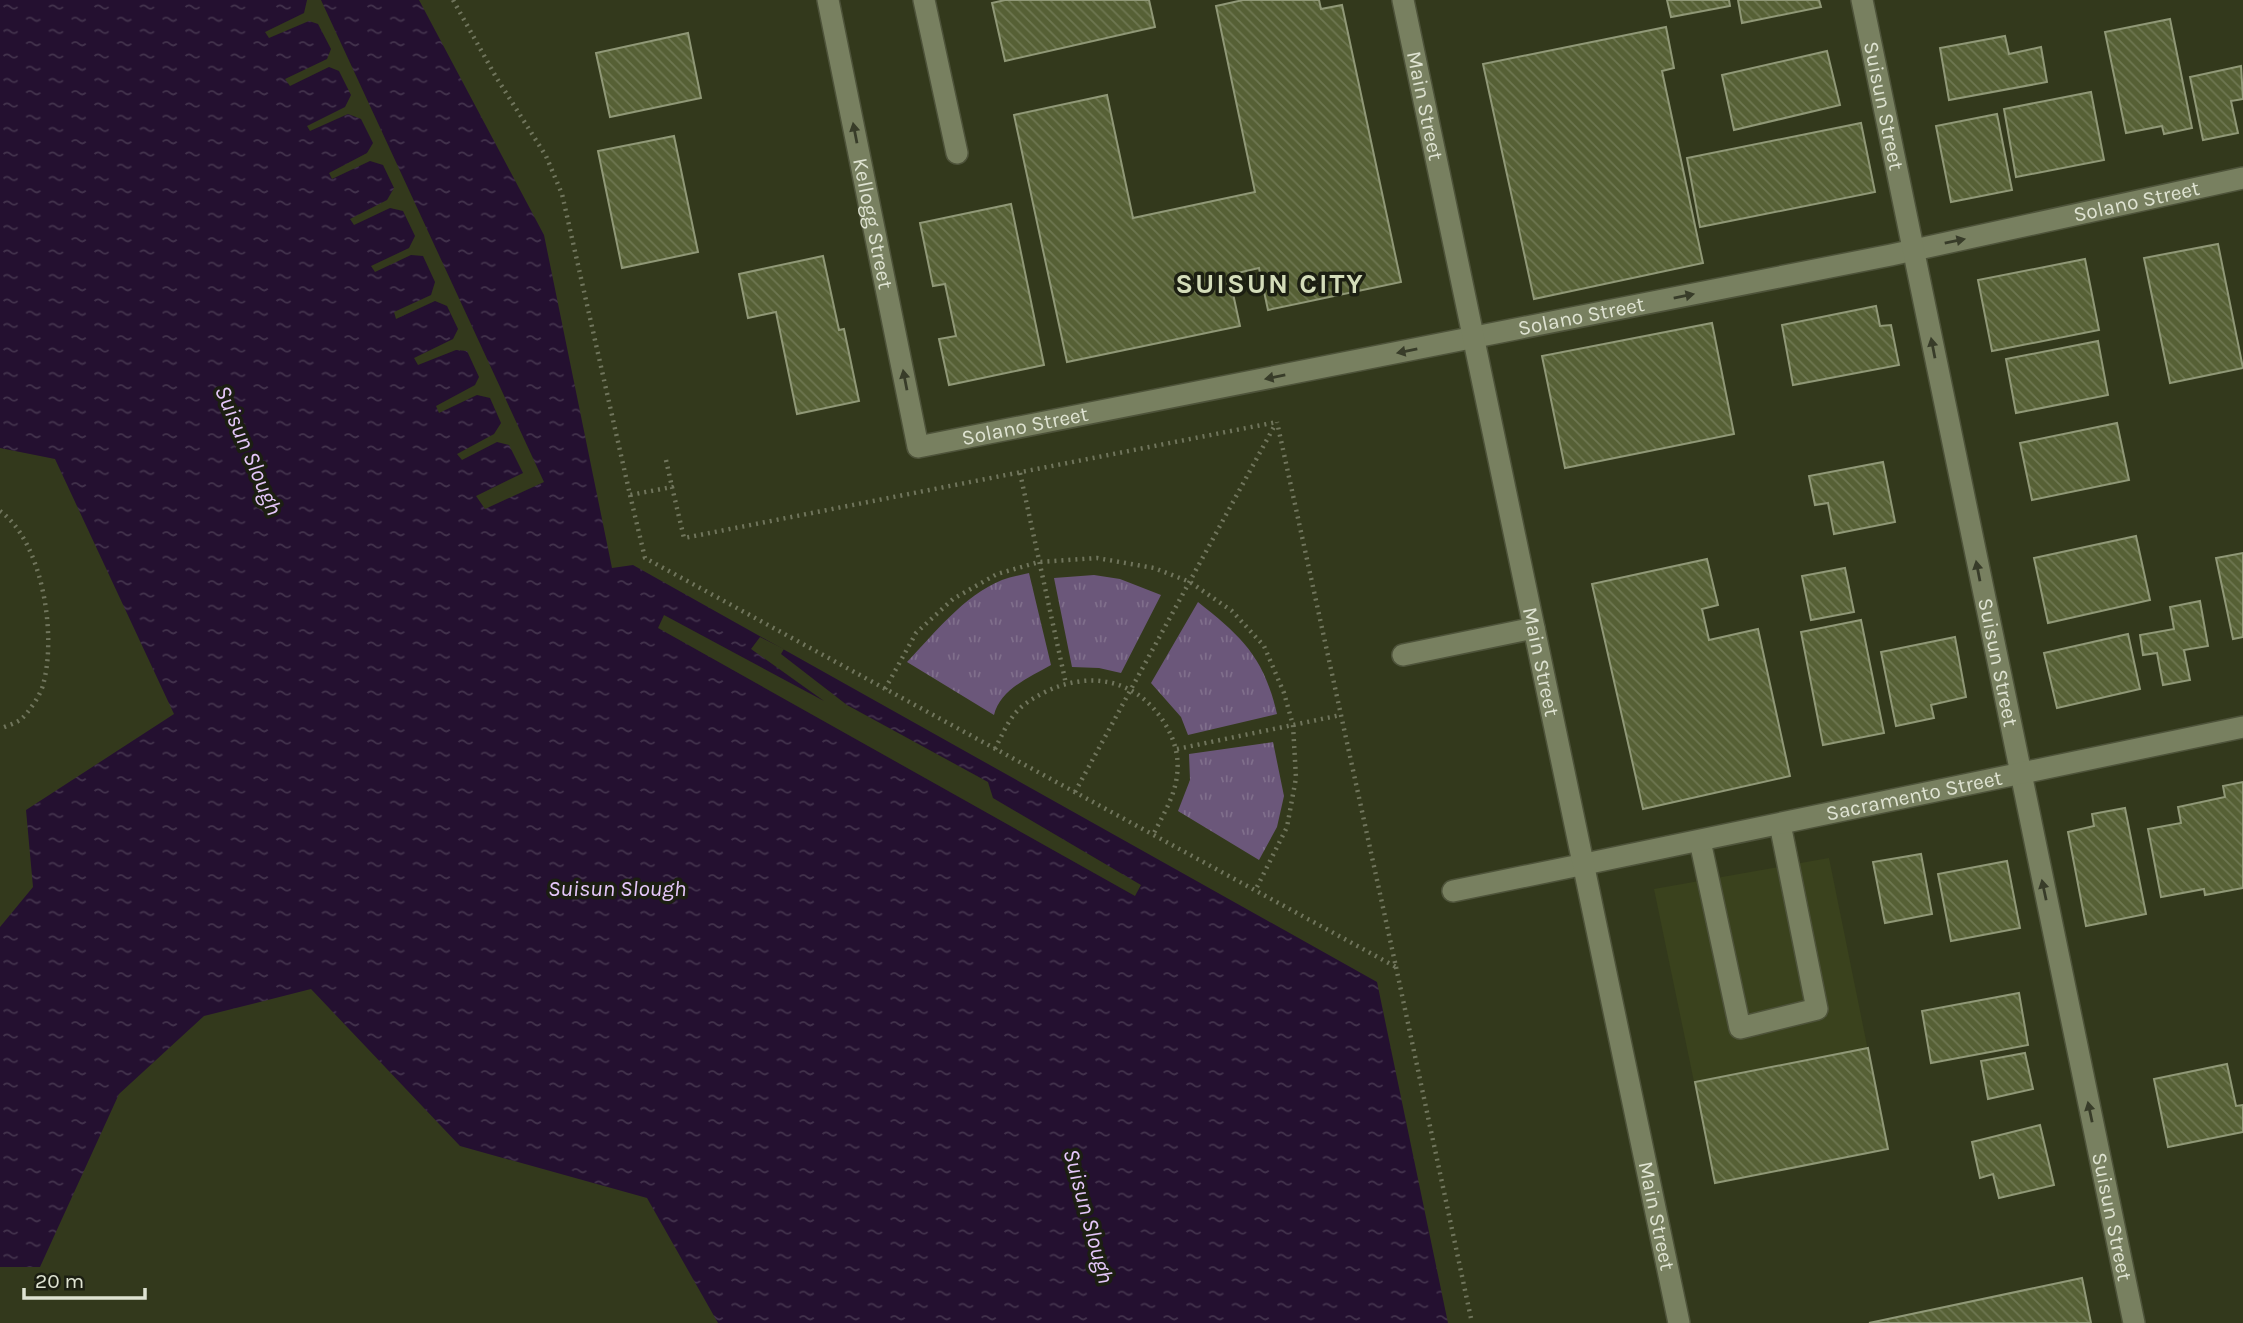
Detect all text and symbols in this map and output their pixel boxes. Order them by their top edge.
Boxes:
street label: Suisun Street [1859,39,1909,172]
street label: Main Street [1402,49,1448,163]
one-way arrow [849,122,860,144]
street label: Kellogg Street [848,156,898,291]
street label: Solano Street [2071,176,2202,227]
one-way arrow [1944,236,1966,247]
district label: SUISUN CITY [1175,267,1365,300]
one-way arrow [1673,290,1695,301]
street label: Solano Street [1516,292,1647,340]
one-way arrow [1927,337,1938,359]
one-way arrow [1396,345,1418,356]
one-way arrow [899,369,910,391]
one-way arrow [1264,371,1286,382]
water label: Suisun Slough [209,381,288,519]
street label: Solano Street [960,402,1090,450]
one-way arrow [1973,560,1984,582]
street label: Suisun Street [1973,596,2023,729]
street label: Main Street [1518,605,1564,719]
street label: Sacramento Street [1824,765,2004,826]
water label: Suisun Slough [548,875,686,902]
one-way arrow [2038,879,2049,901]
one-way arrow [2084,1101,2095,1123]
water label: Suisun Slough [1058,1146,1119,1286]
street label: Suisun Street [2087,1150,2137,1283]
street label: Main Street [1634,1159,1680,1273]
scale bar [24,1256,145,1300]
text: 20 m [35,1269,84,1293]

